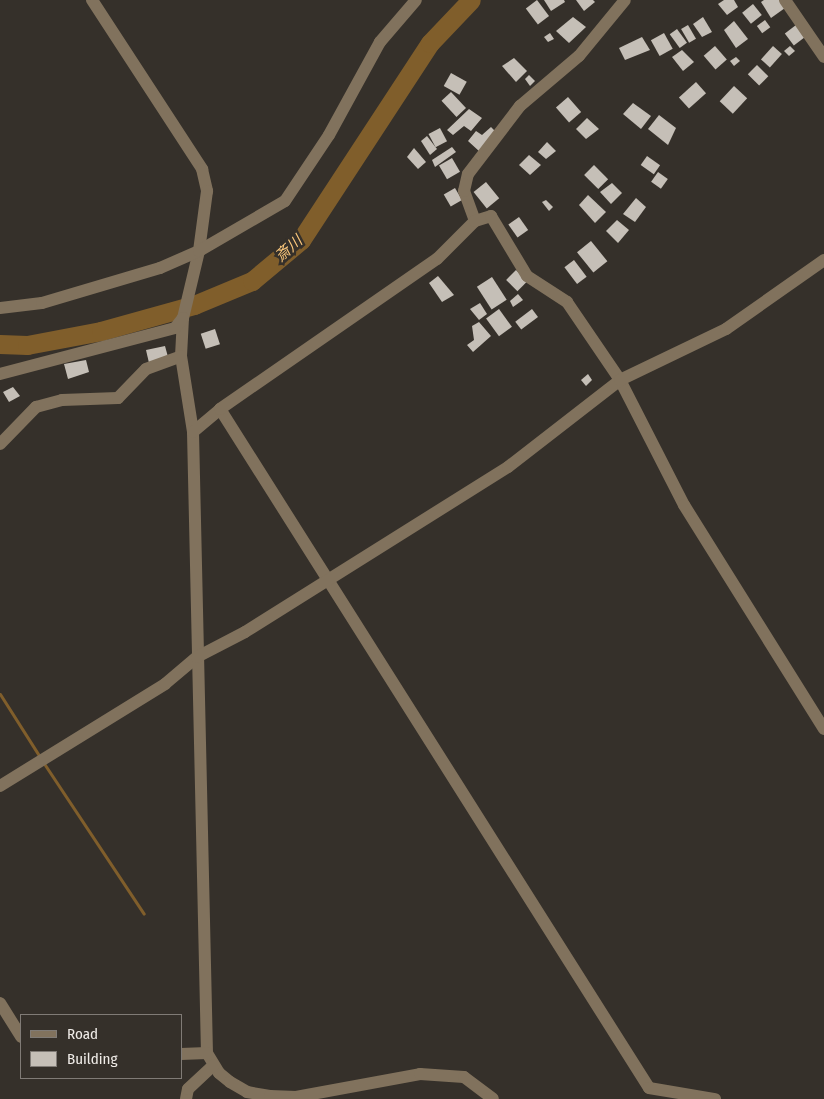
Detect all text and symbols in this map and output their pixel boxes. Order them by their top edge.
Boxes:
water label: 斎川 [272,232,306,266]
legend [20,1014,182,1079]
text: Road [67,1025,98,1043]
text: Building [67,1050,118,1068]

